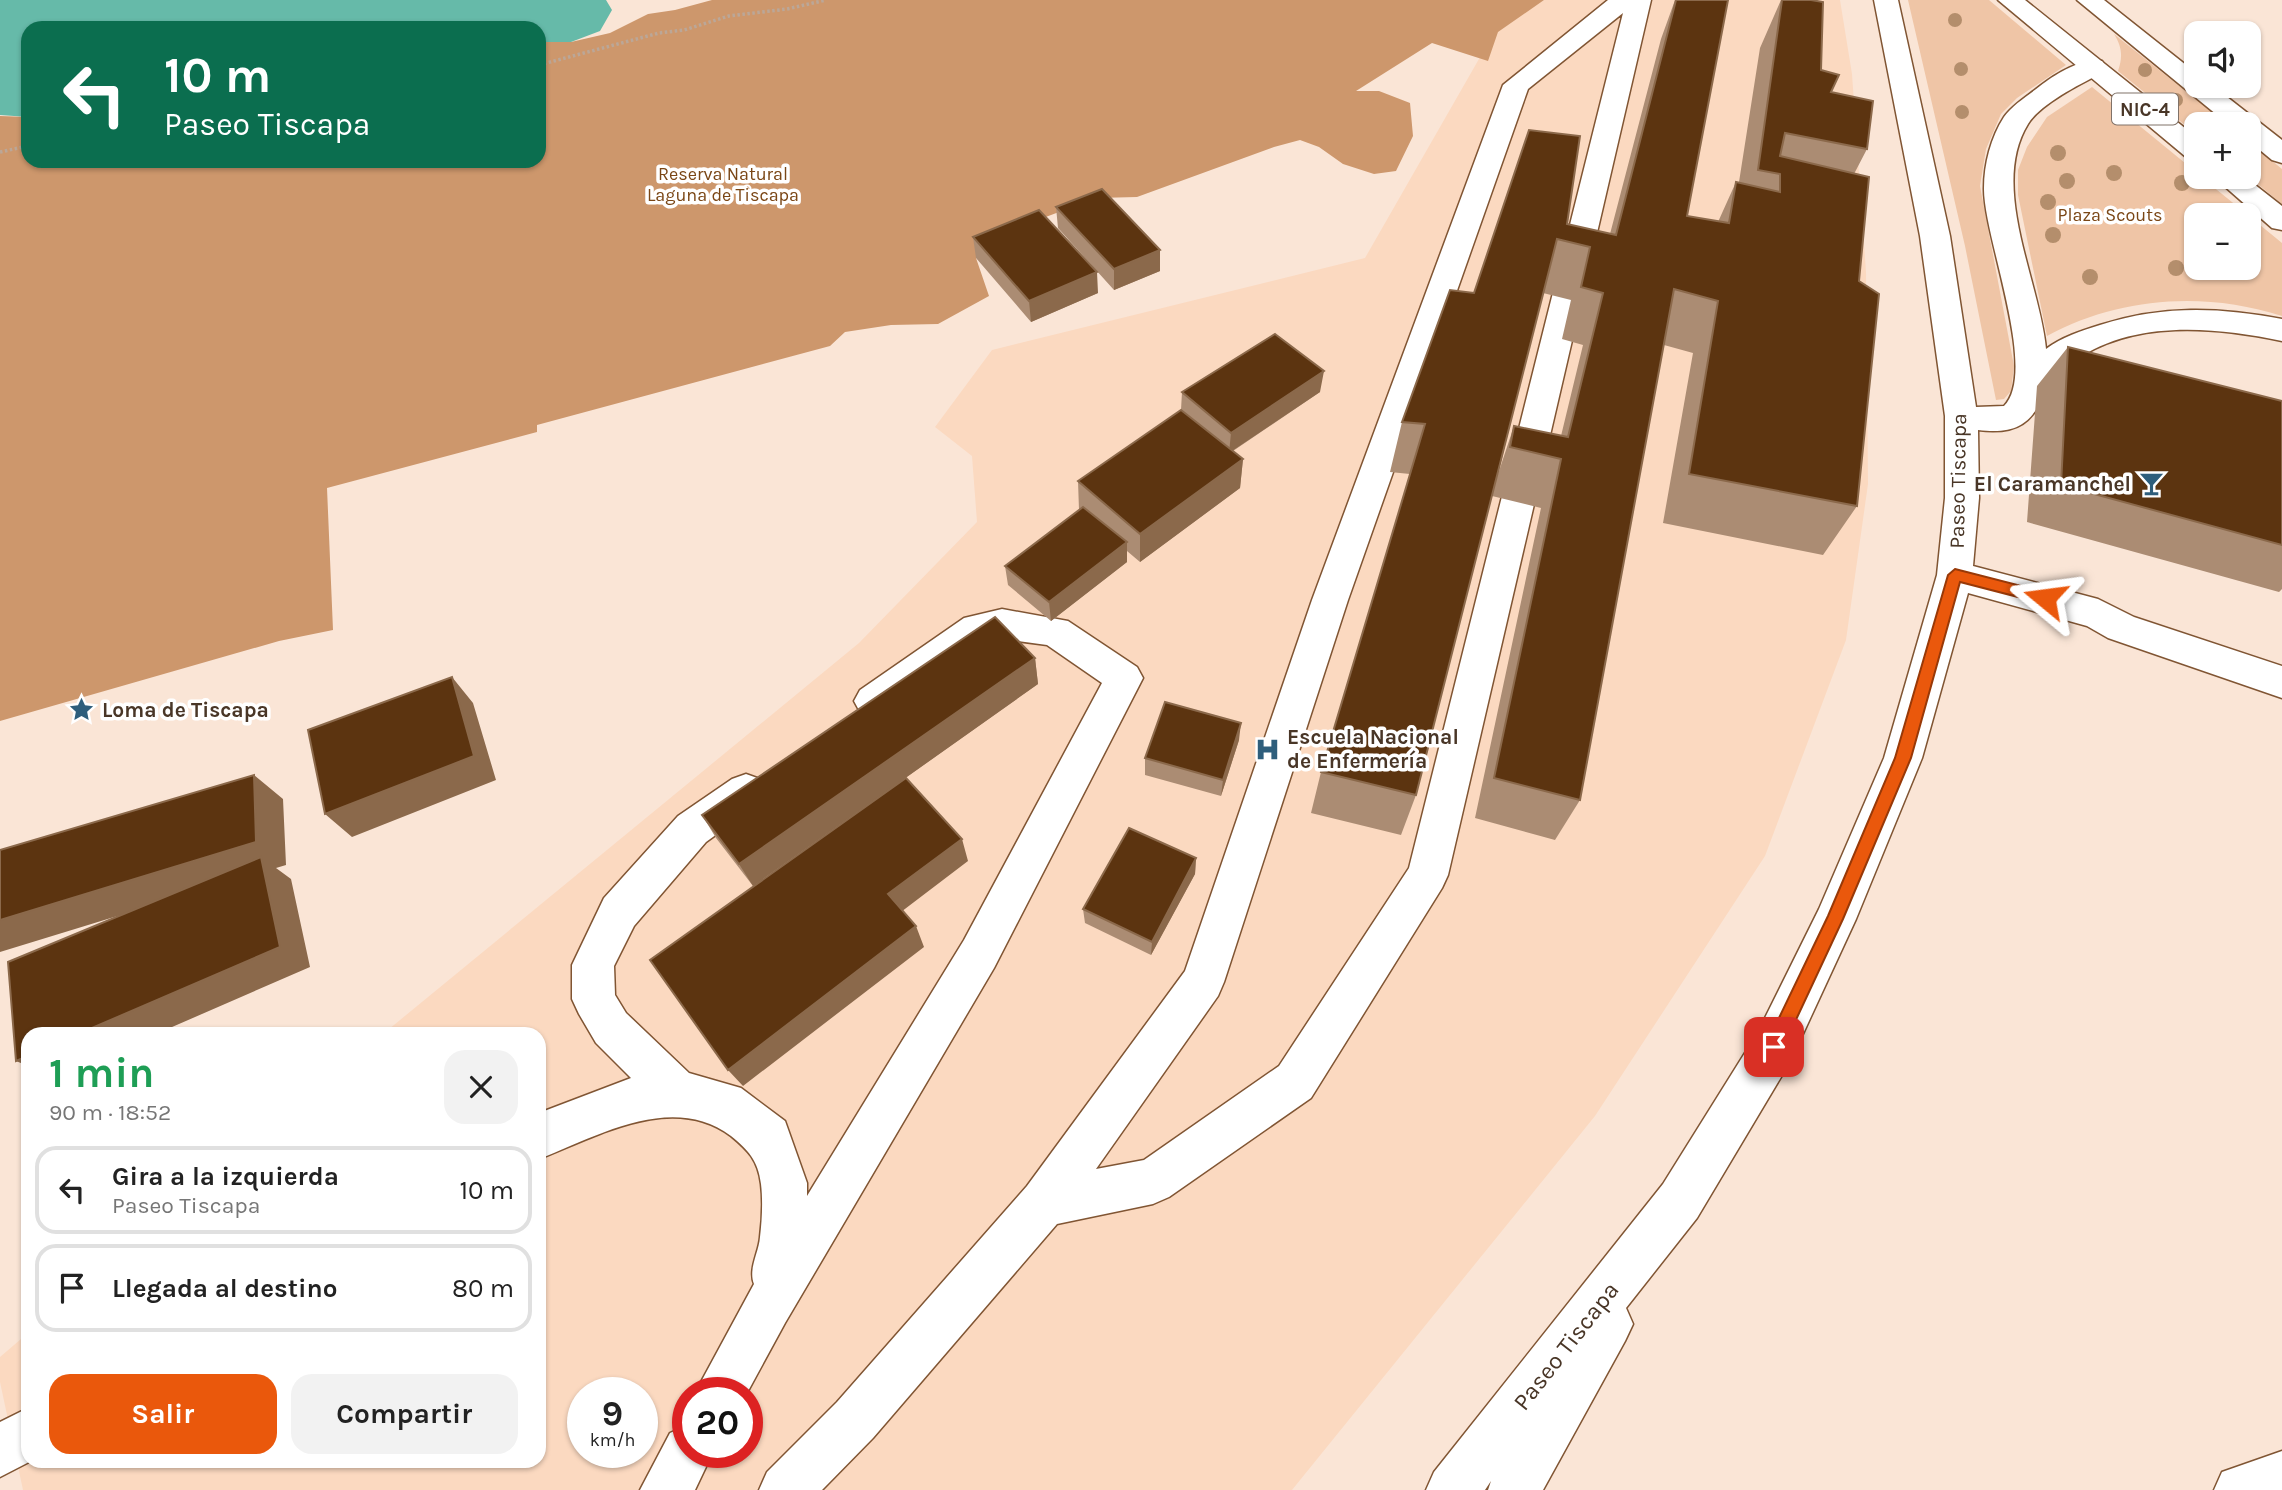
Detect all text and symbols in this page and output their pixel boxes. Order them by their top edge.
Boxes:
map controls [2184,21,2261,280]
button: sound [2184,21,2261,98]
text: 10 m [164,47,271,104]
icon: left [49,49,140,140]
road number: NIC-4 [2112,94,2178,124]
text: Paseo Tiscapa [164,106,370,143]
button: + [2184,112,2261,189]
park label: Reserva Natural Laguna de Tiscapa [647,163,799,206]
button: − [2184,203,2261,280]
park label: Plaza Scouts [2058,204,2162,226]
street label: Paseo Tiscapa [1945,413,1971,549]
bar icon: El Caramanchel [2137,470,2165,498]
place label: El Caramanchel [1974,472,2131,496]
position arrow [2008,561,2082,635]
place icon: Loma de Tiscapa [68,696,96,724]
place label: Loma de Tiscapa [102,698,269,722]
place label: Escuela Nacional de Enfermería [1287,725,1459,773]
hospital icon: Escuela Nacional de Enfermería [1253,735,1281,763]
pin [1744,1017,1804,1077]
icon: arrive [1755,1028,1793,1066]
text: 1 min [49,1048,154,1098]
button: close [444,1050,518,1124]
text: 90 m · 18:52 [49,1099,171,1126]
text: Gira a la izquierda [112,1161,339,1192]
icon: left [53,1171,91,1209]
text: 10 m [459,1175,514,1206]
text: Paseo Tiscapa [112,1192,260,1219]
icon: arrive [53,1269,91,1307]
text: Llegada al destino [112,1273,338,1304]
text: 80 m [452,1273,514,1304]
street label: Paseo Tiscapa [1507,1276,1625,1416]
button: Salir [49,1374,277,1454]
button: Compartir [291,1374,518,1454]
speed limit sign: 20 [672,1377,763,1468]
text: 9 [602,1393,623,1434]
text: km/h [590,1429,635,1451]

